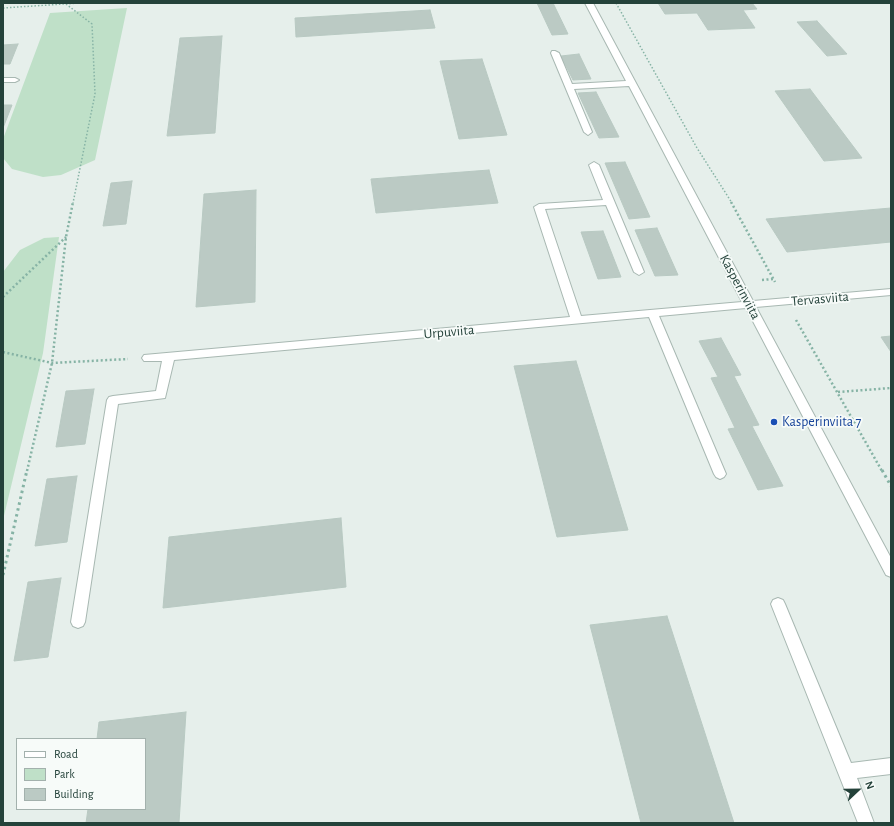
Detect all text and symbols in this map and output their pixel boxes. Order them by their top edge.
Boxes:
street label: Kasperinviita [716,252,764,322]
street label: Tervasviita [790,288,850,310]
street label: Urpuviita [423,321,475,343]
place label: Kasperinviita 7 [782,414,861,430]
marker: Kasperinviita 7 [769,417,779,427]
legend [16,738,146,810]
text: Road [54,748,78,760]
text: Park [54,768,75,780]
north arrow [838,770,878,810]
text: N [863,780,876,791]
text: Building [54,788,94,800]

